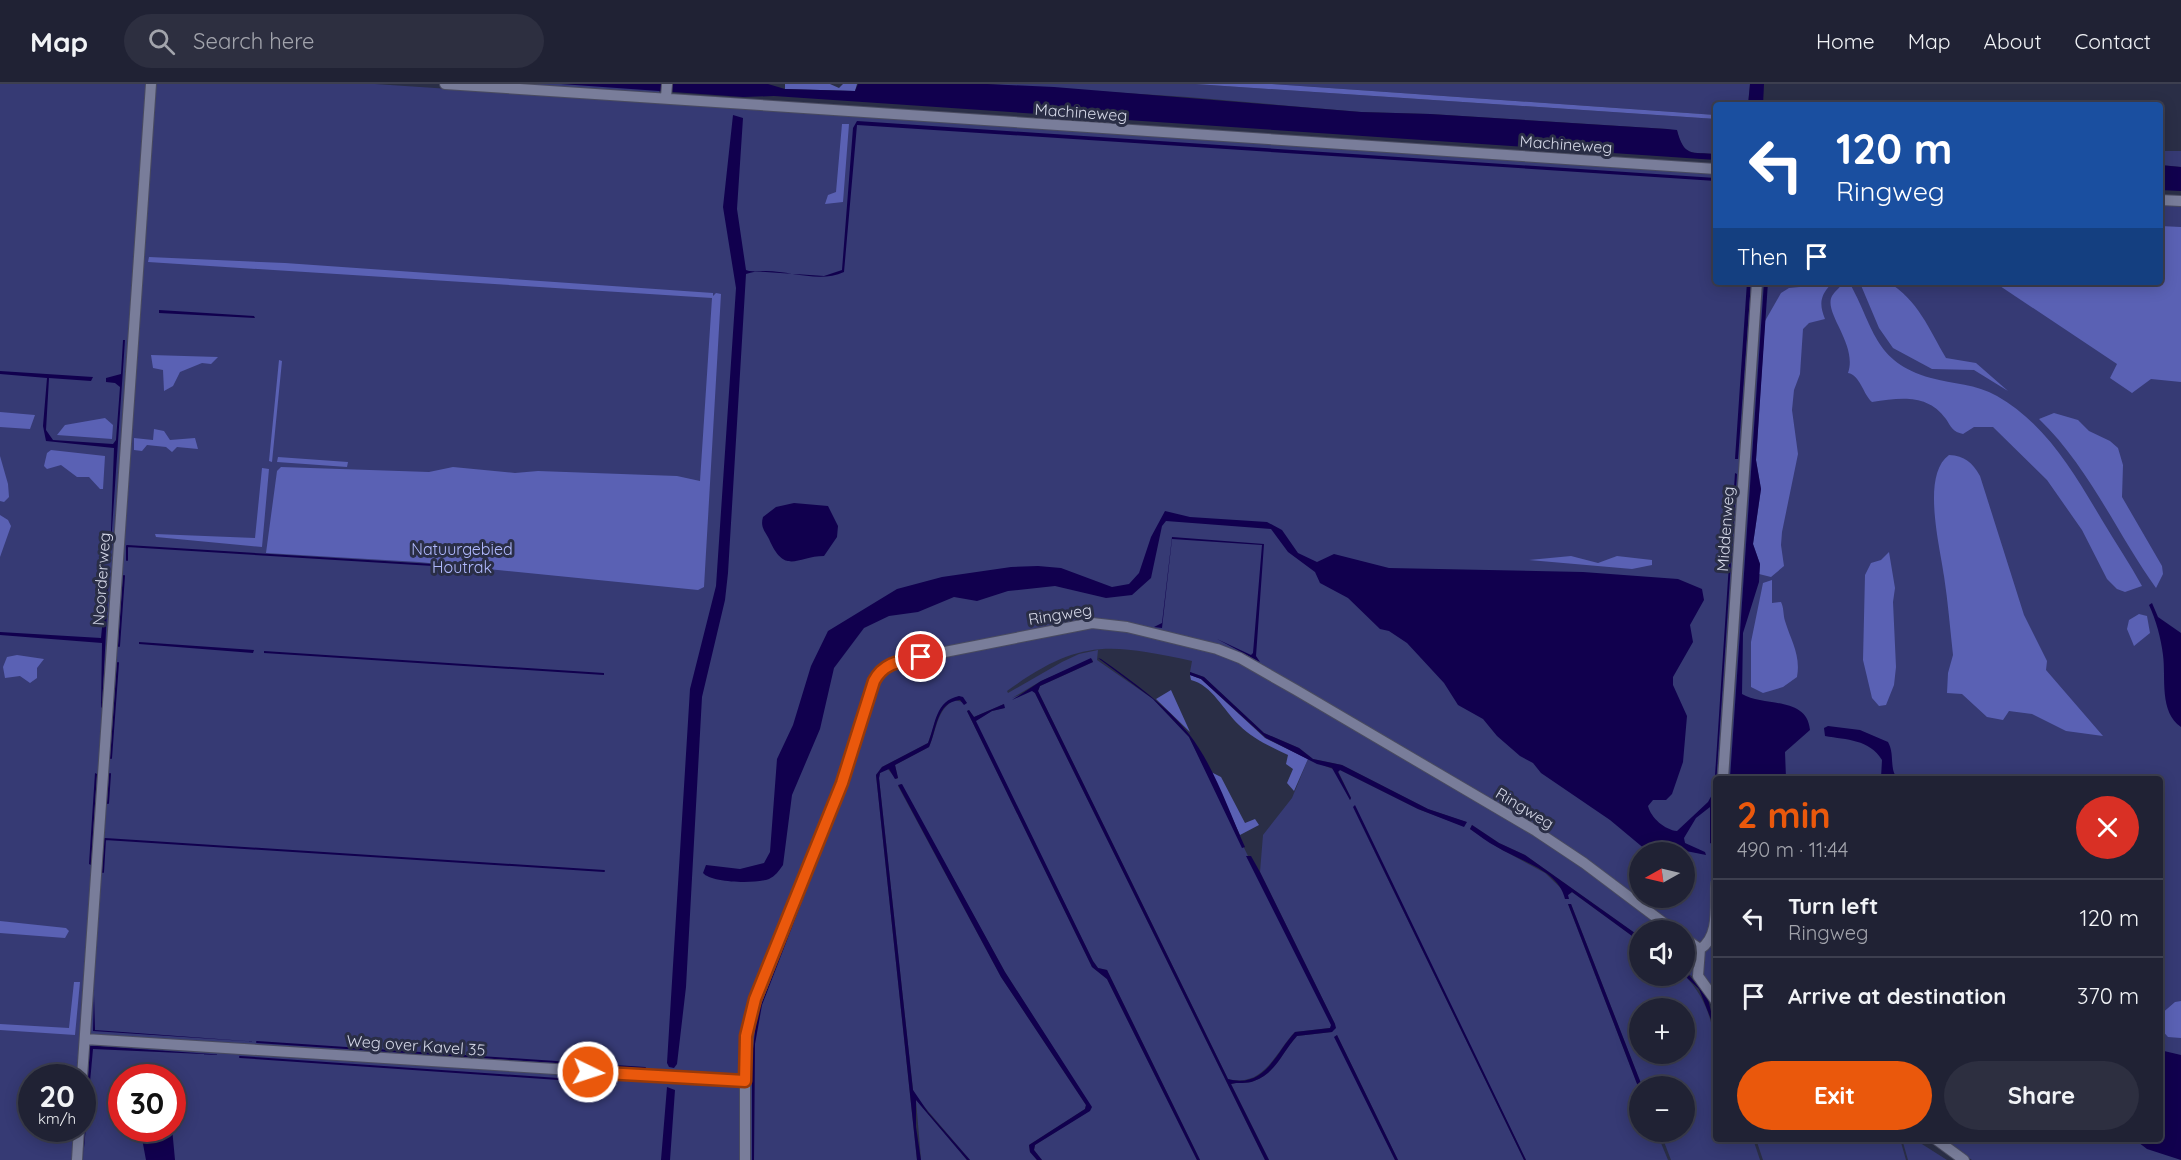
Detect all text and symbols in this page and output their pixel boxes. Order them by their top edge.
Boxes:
search box [124,14,544,68]
text: Map [30,24,88,59]
icon: search [145,25,178,58]
text: Search here [193,27,315,55]
text: Home [1816,28,1875,54]
text: Map [1908,28,1951,54]
text: About [1984,28,2042,54]
text: Contact [2075,28,2151,54]
street label: Machineweg [1034,99,1128,125]
text: 120 m [1836,122,1953,175]
icon: left [1737,126,1815,204]
street label: Machineweg [1519,131,1613,157]
text: Ringweg [1836,174,1945,208]
icon: arrive [1800,240,1833,273]
text: Then [1737,243,1788,271]
street label: Middenweg [1712,486,1738,572]
street label: Noorderweg [88,532,114,626]
park label: Natuurgebied Houtrak [411,539,513,577]
street label: Ringweg [1027,599,1093,629]
pin [895,631,946,682]
icon: arrive [904,640,937,673]
street label: Ringweg [1492,783,1558,833]
text: 2 min [1737,792,1831,837]
button: close [2076,796,2139,859]
text: 490 m · 11:44 [1737,837,1848,862]
north arrow [1629,842,1695,908]
map controls [1629,842,1695,1142]
text: Turn left [1788,892,1878,920]
icon: left [1737,902,1770,935]
text: 120 m [2080,904,2139,932]
button: sound [1629,920,1695,986]
text: Ringweg [1788,920,1868,945]
icon: arrive [1737,980,1770,1013]
text: Arrive at destination [1788,982,2006,1010]
text: 370 m [2077,982,2139,1010]
button: + [1629,998,1695,1064]
street label: Weg over Kavel 35 [346,1030,486,1060]
position arrow [556,1040,620,1104]
button: Exit [1737,1061,1932,1130]
button: Share [1944,1061,2139,1130]
speed limit sign: 30 [108,1064,186,1142]
button: − [1629,1076,1695,1142]
text: 20 [39,1077,75,1115]
text: km/h [38,1109,76,1128]

